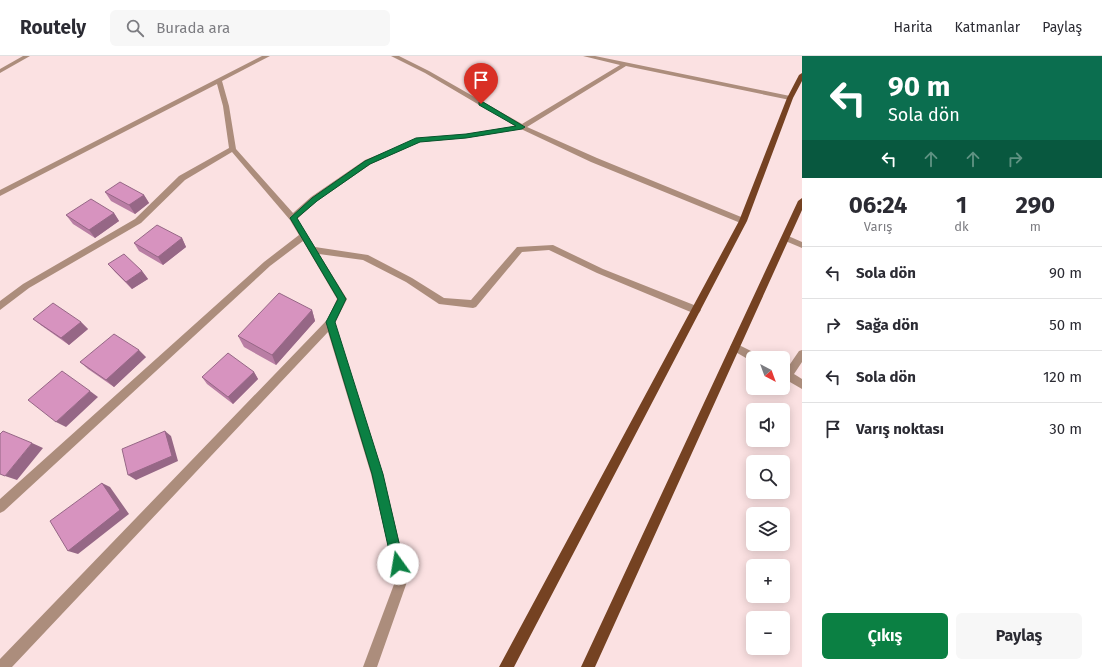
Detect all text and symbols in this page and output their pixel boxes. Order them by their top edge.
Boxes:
search box [110,10,390,46]
text: Routely [20,16,86,39]
icon: search [124,17,146,39]
text: Burada ara [156,19,230,37]
text: Harita [894,19,933,36]
text: Katmanlar [955,19,1020,36]
text: Paylaş [1042,19,1082,36]
pin [464,63,498,104]
icon: arrive [470,69,492,91]
text: 90 m [888,70,950,103]
icon: left [822,72,874,124]
text: Sola dön [888,104,960,126]
icon: left [878,148,900,170]
icon: ahead [920,148,942,170]
icon: ahead [962,148,984,170]
icon: right [1004,148,1026,170]
text: 06:24 [849,191,907,219]
text: 1 [956,191,967,219]
text: 290 [1015,191,1055,219]
text: Varış [864,219,892,234]
text: dk [954,219,969,234]
text: m [1030,219,1041,234]
icon: left [822,262,844,284]
text: Sola dön [856,264,916,282]
text: 90 m [1049,264,1082,282]
icon: right [822,314,844,336]
text: Sağa dön [856,316,919,334]
text: 50 m [1049,316,1082,334]
north arrow [746,351,790,395]
map controls [746,351,790,655]
icon: left [822,366,844,388]
text: Sola dön [856,368,916,386]
text: 120 m [1043,368,1082,386]
button: sound [746,403,790,447]
icon: arrive [822,418,844,440]
text: Varış noktası [856,420,944,438]
text: 30 m [1049,420,1082,438]
button: search [746,455,790,499]
button: layers [746,507,790,551]
position arrow [377,543,419,585]
button: + [746,559,790,603]
button: − [746,611,790,655]
button: Çıkış [822,613,948,659]
button: Paylaş [956,613,1082,659]

